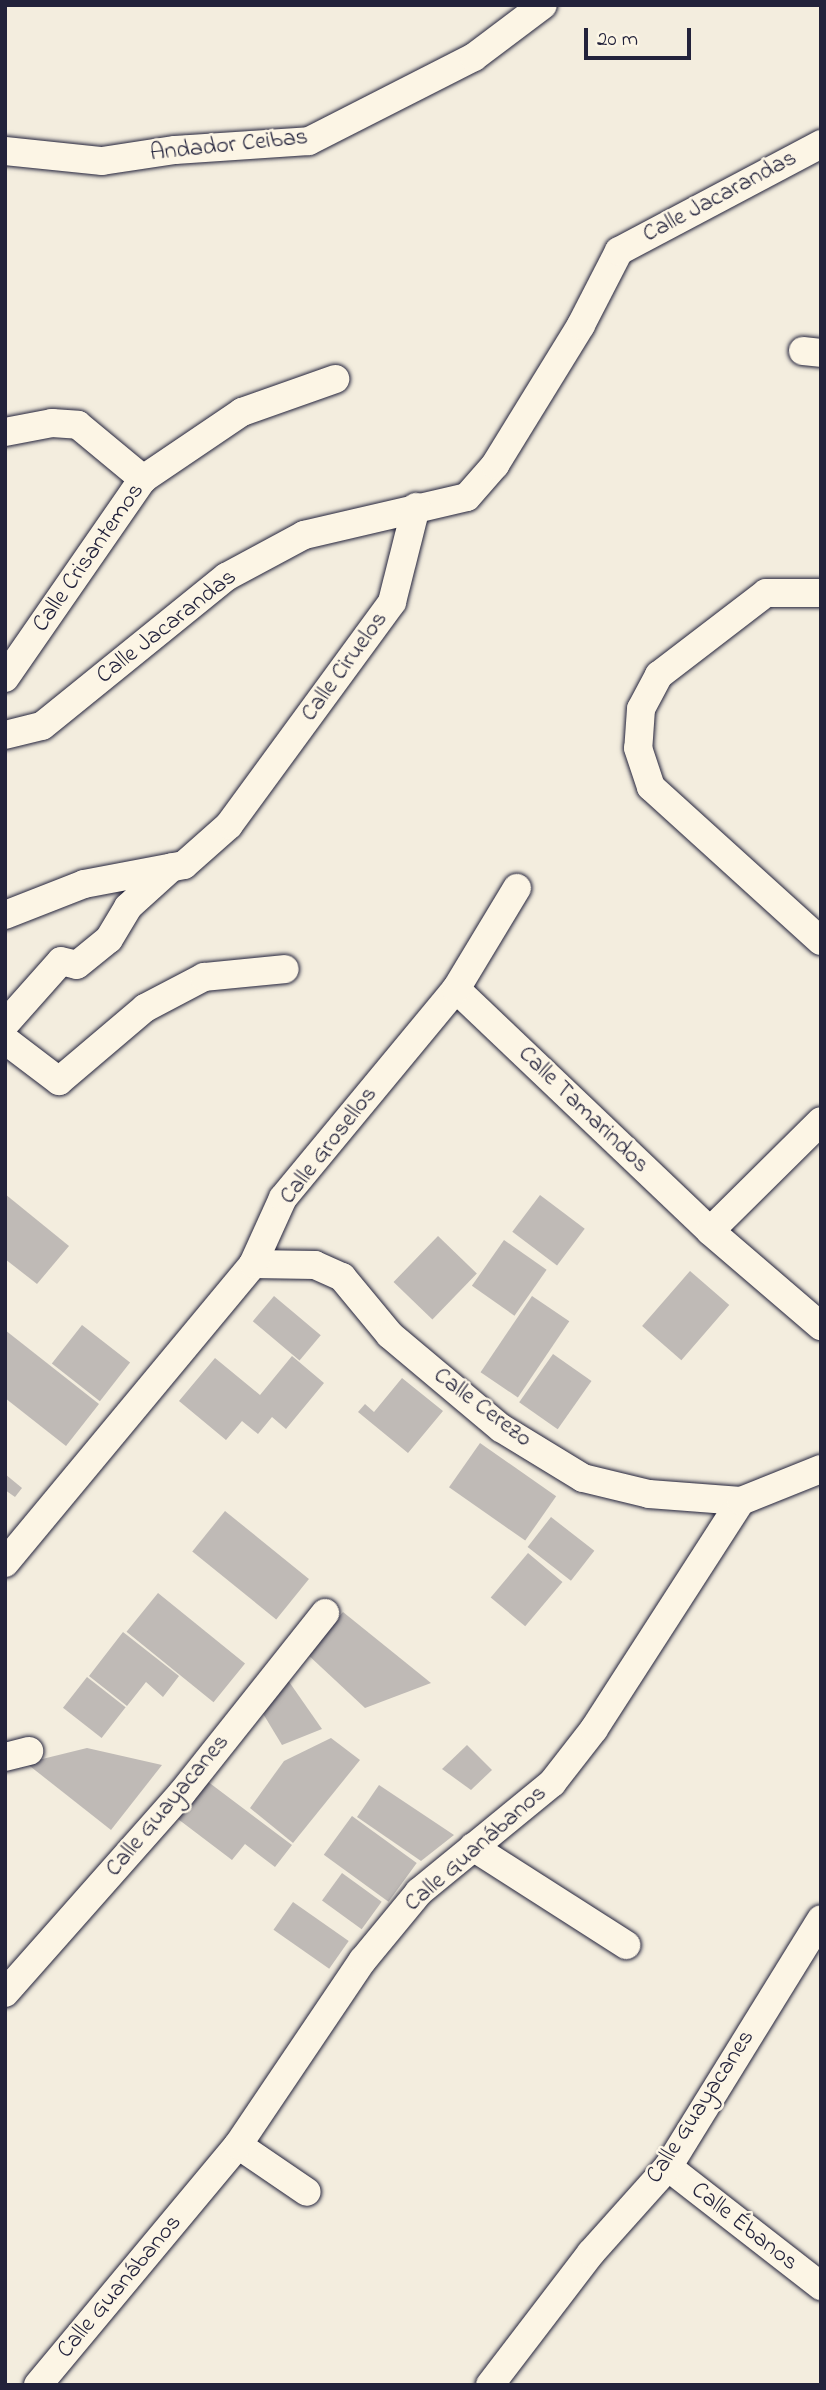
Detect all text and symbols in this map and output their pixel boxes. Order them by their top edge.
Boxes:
scale bar [588,14,695,58]
text: 20 m [597,25,638,55]
street label: Andador Ceibas [149,123,309,169]
street label: Calle Jacarandas [638,144,802,250]
street label: Calle Crisantemos [27,478,151,638]
street label: Calle Jacarandas [91,563,243,691]
street label: Calle Ciruelos [295,606,395,728]
street label: Calle Tamarindos [511,1040,655,1180]
street label: Calle Grosellos [274,1081,384,1211]
street label: Calle Cerezo [427,1362,537,1454]
street label: Calle Guayacanes [100,1729,236,1883]
street label: Calle Guanábanos [399,1779,553,1919]
street label: Calle Guayacanes [641,2025,761,2189]
street label: Calle Ébanos [685,2176,803,2278]
street label: Calle Guanábanos [52,2209,188,2365]

